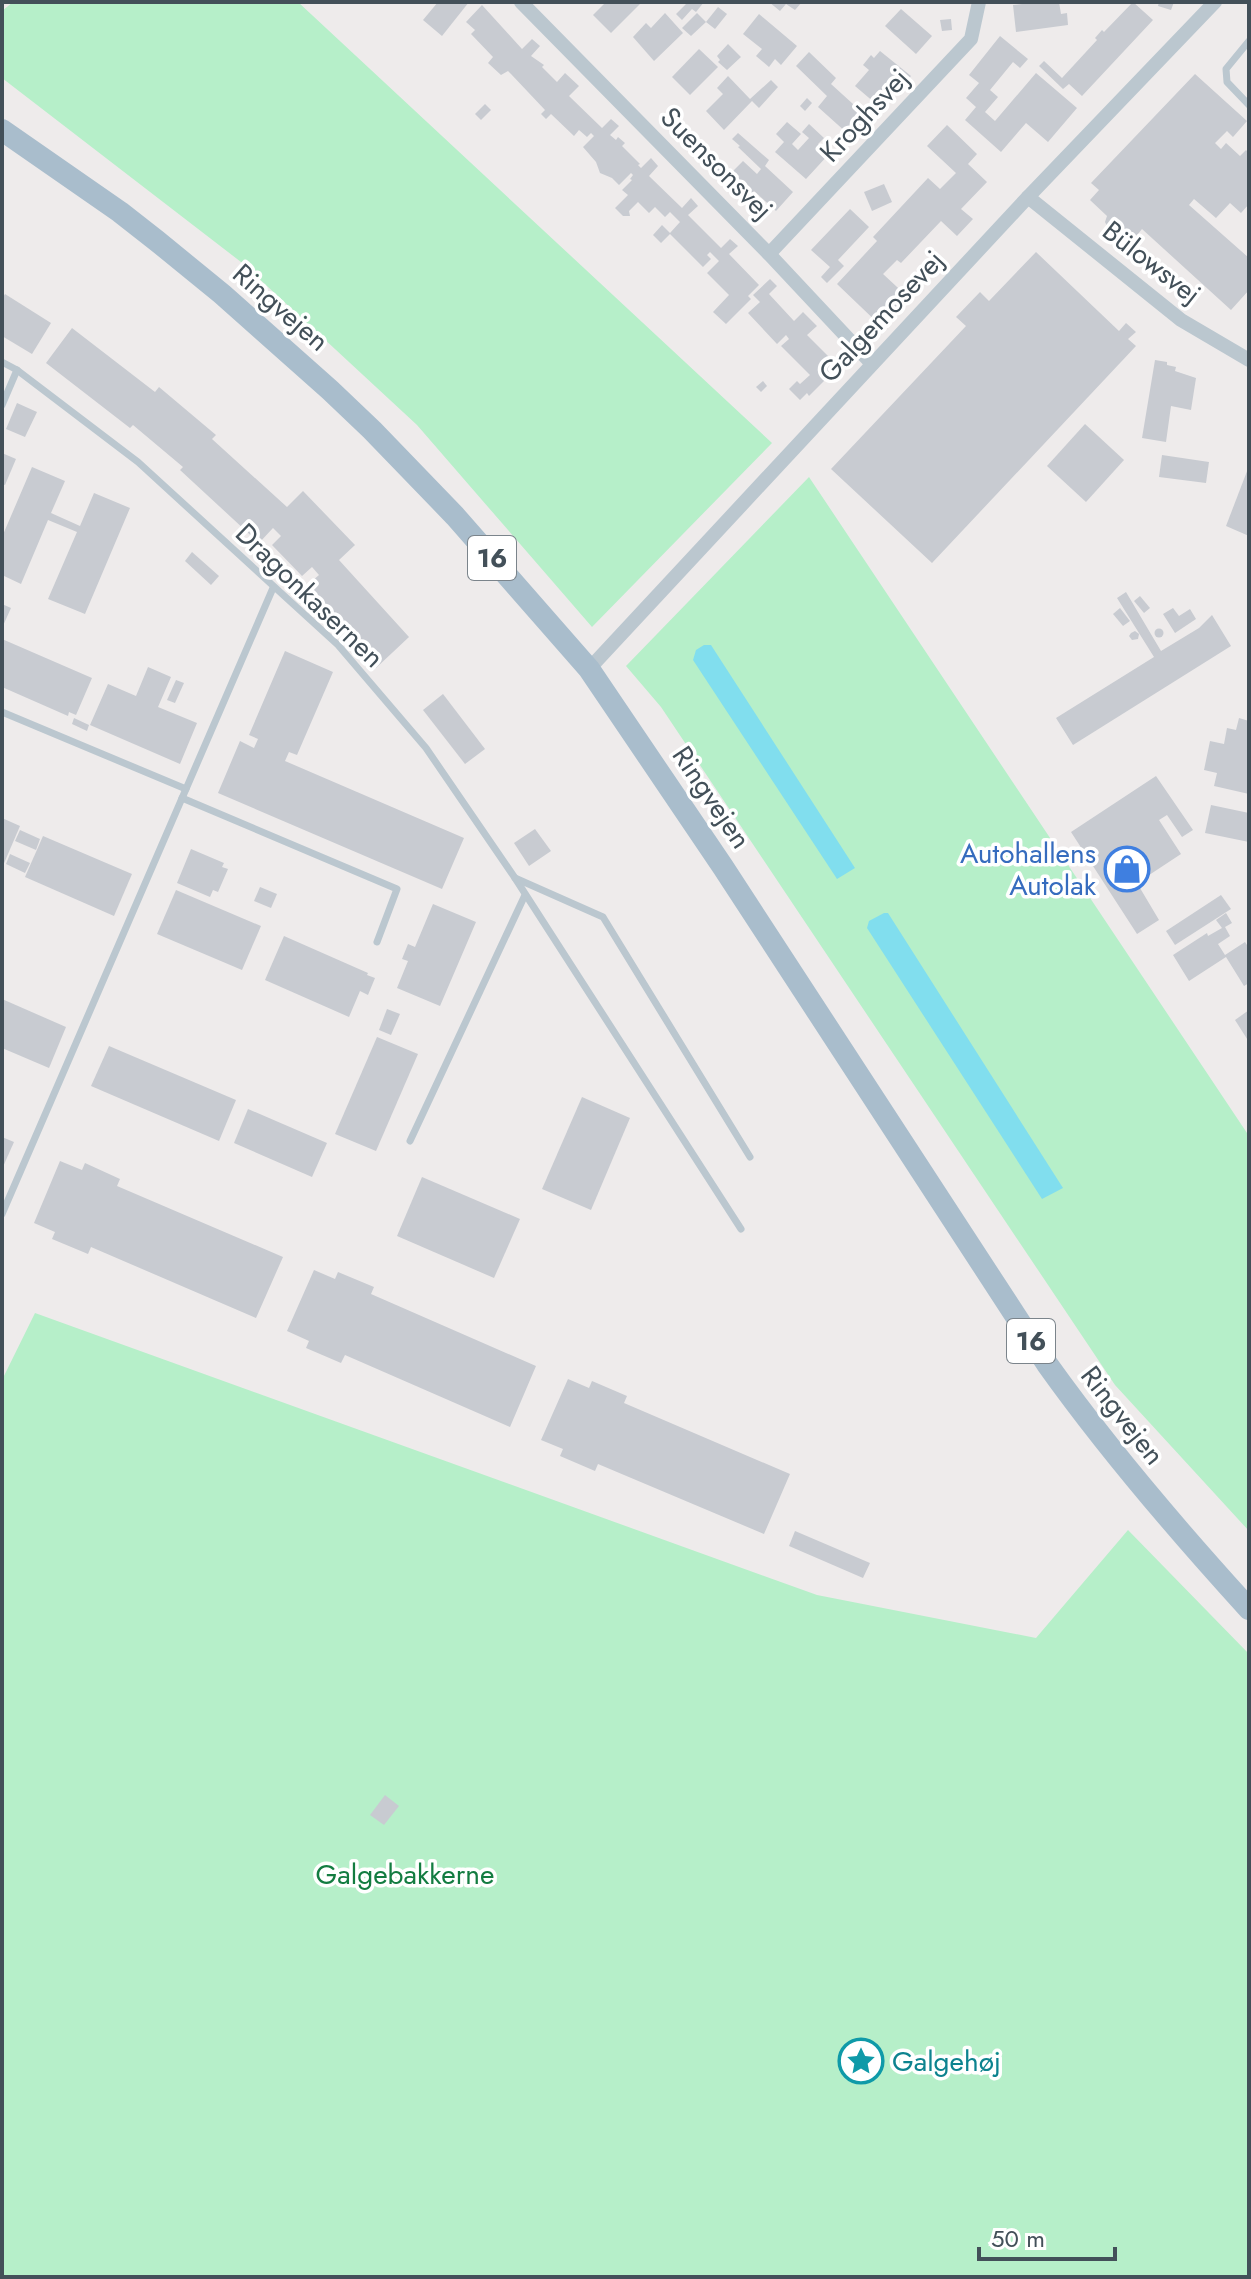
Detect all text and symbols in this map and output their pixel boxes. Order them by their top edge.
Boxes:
street label: Kroghsvej [810,59,919,172]
street label: Suensonsvej [651,98,782,229]
street label: Bülowsvej [1094,211,1210,314]
street label: Galgemosevej [809,241,954,392]
street label: Ringvejen [223,254,338,361]
street label: Dragonkasernen [226,514,393,677]
road number: 16 [468,536,516,580]
street label: Ringvejen [662,738,761,857]
place label: Autohallens Autolak [960,833,1097,906]
shop icon: Autohallens Autolak [1103,845,1151,893]
road number: 16 [1007,1319,1055,1363]
street label: Ringvejen [1071,1357,1174,1474]
park label: Galgebakkerne [316,1854,494,1895]
place icon: Galgehøj [837,2037,885,2085]
place label: Galgehøj [892,2041,1001,2082]
scale bar [979,2211,1115,2261]
text: 50 m [991,2221,1045,2256]

